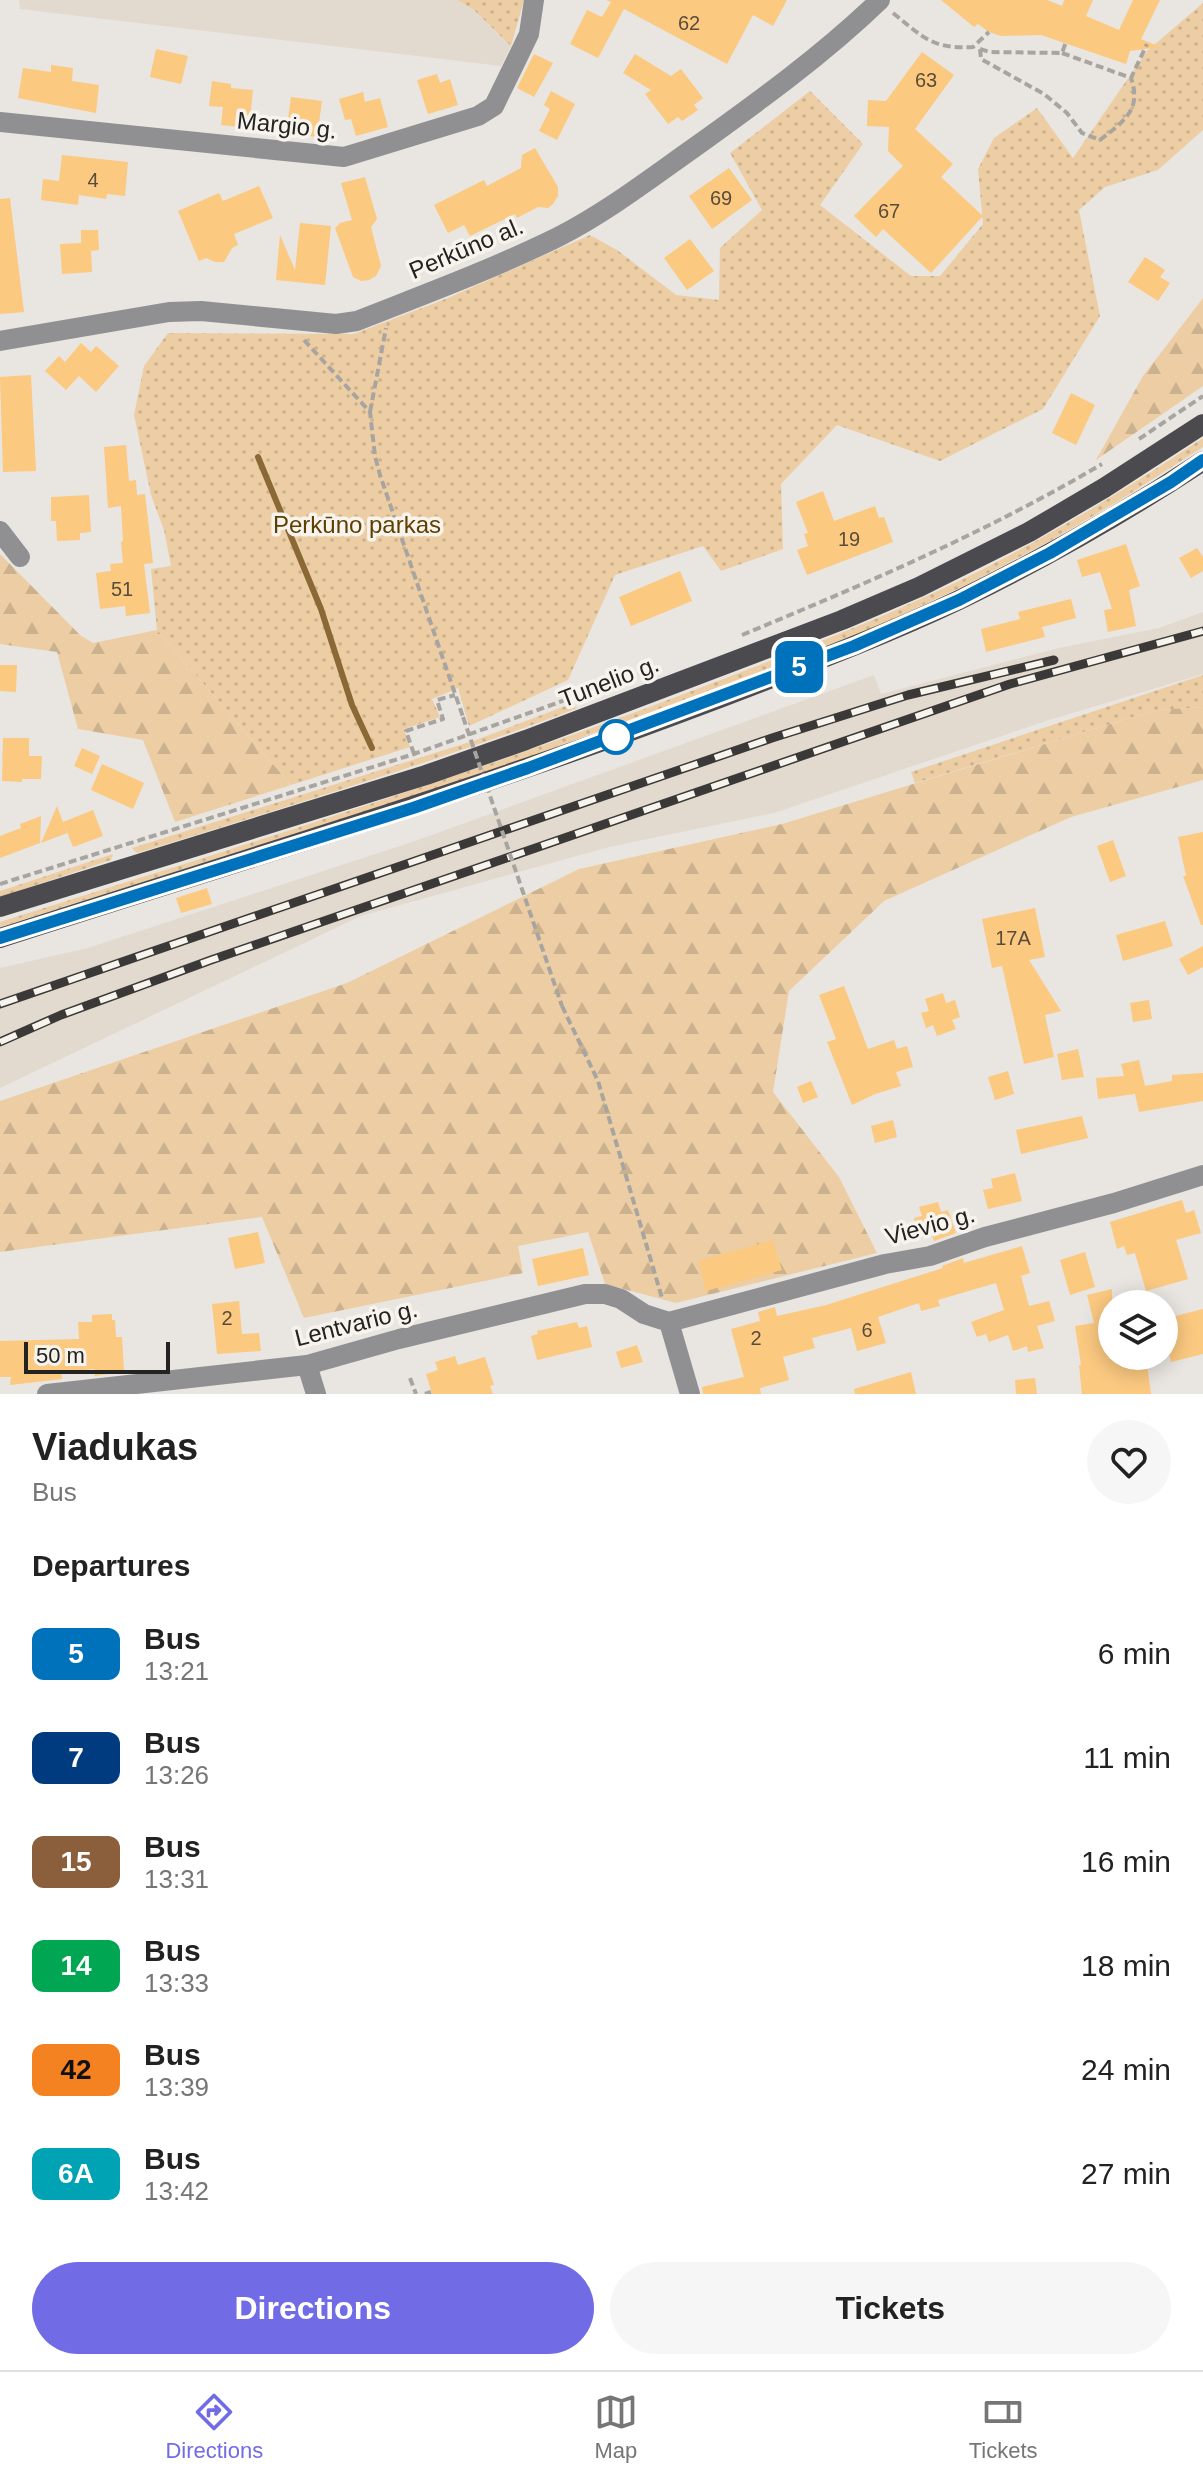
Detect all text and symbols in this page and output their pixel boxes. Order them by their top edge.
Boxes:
house number: 62 [678,12,700,34]
house number: 63 [915,69,937,91]
street label: Margio g. [236,106,338,144]
house number: 4 [87,169,99,191]
house number: 69 [710,187,732,209]
house number: 67 [878,200,900,222]
street label: Perkūno al. [405,212,527,284]
park label: Perkūno parkas [273,511,441,538]
house number: 19 [838,528,860,550]
house number: 51 [111,578,133,600]
line badge: 5 [773,641,825,693]
street label: Tunelio g. [555,650,663,712]
text: 5 [791,651,807,682]
unlabelled marker [599,720,633,754]
house number: 17A [995,927,1031,949]
street label: Vievio g. [882,1200,978,1250]
map controls [1098,1290,1178,1370]
button: layers [1098,1290,1178,1370]
street label: Lentvario g. [292,1295,420,1351]
house number: 2 [221,1307,233,1329]
house number: 6 [861,1319,873,1341]
house number: 2 [750,1327,762,1349]
scale bar [24,1338,170,1374]
text: 50 m [36,1343,85,1368]
button: heart [1087,1420,1171,1504]
text: Viadukas [32,1426,198,1468]
text: Bus [32,1477,77,1507]
text: Departures [32,1549,190,1582]
text: Bus [144,1622,201,1655]
text: 6 min [1098,1637,1171,1670]
text: 5 [68,1638,84,1669]
text: 13:21 [144,1656,209,1686]
text: Bus [144,1726,201,1759]
text: 11 min [1083,1741,1171,1774]
text: 7 [68,1742,84,1773]
text: 13:26 [144,1760,209,1790]
text: Bus [144,1830,201,1863]
text: 16 min [1081,1845,1171,1878]
text: 15 [60,1846,92,1877]
text: 13:31 [144,1864,209,1894]
text: Bus [144,1934,201,1967]
text: 18 min [1081,1949,1171,1982]
text: 14 [60,1950,92,1981]
text: 13:33 [144,1968,209,1998]
text: Bus [144,2038,201,2071]
text: 24 min [1081,2053,1171,2086]
text: 42 [60,2054,92,2085]
text: 13:39 [144,2072,209,2102]
text: Bus [144,2142,201,2175]
text: 27 min [1081,2157,1171,2190]
text: 6A [58,2158,94,2189]
text: 13:42 [144,2176,209,2206]
button: Directions [32,2262,594,2354]
button: Tickets [610,2262,1171,2354]
tab: Directions [165,2390,263,2464]
tab: Map [594,2390,638,2464]
tab: Tickets [969,2390,1038,2464]

